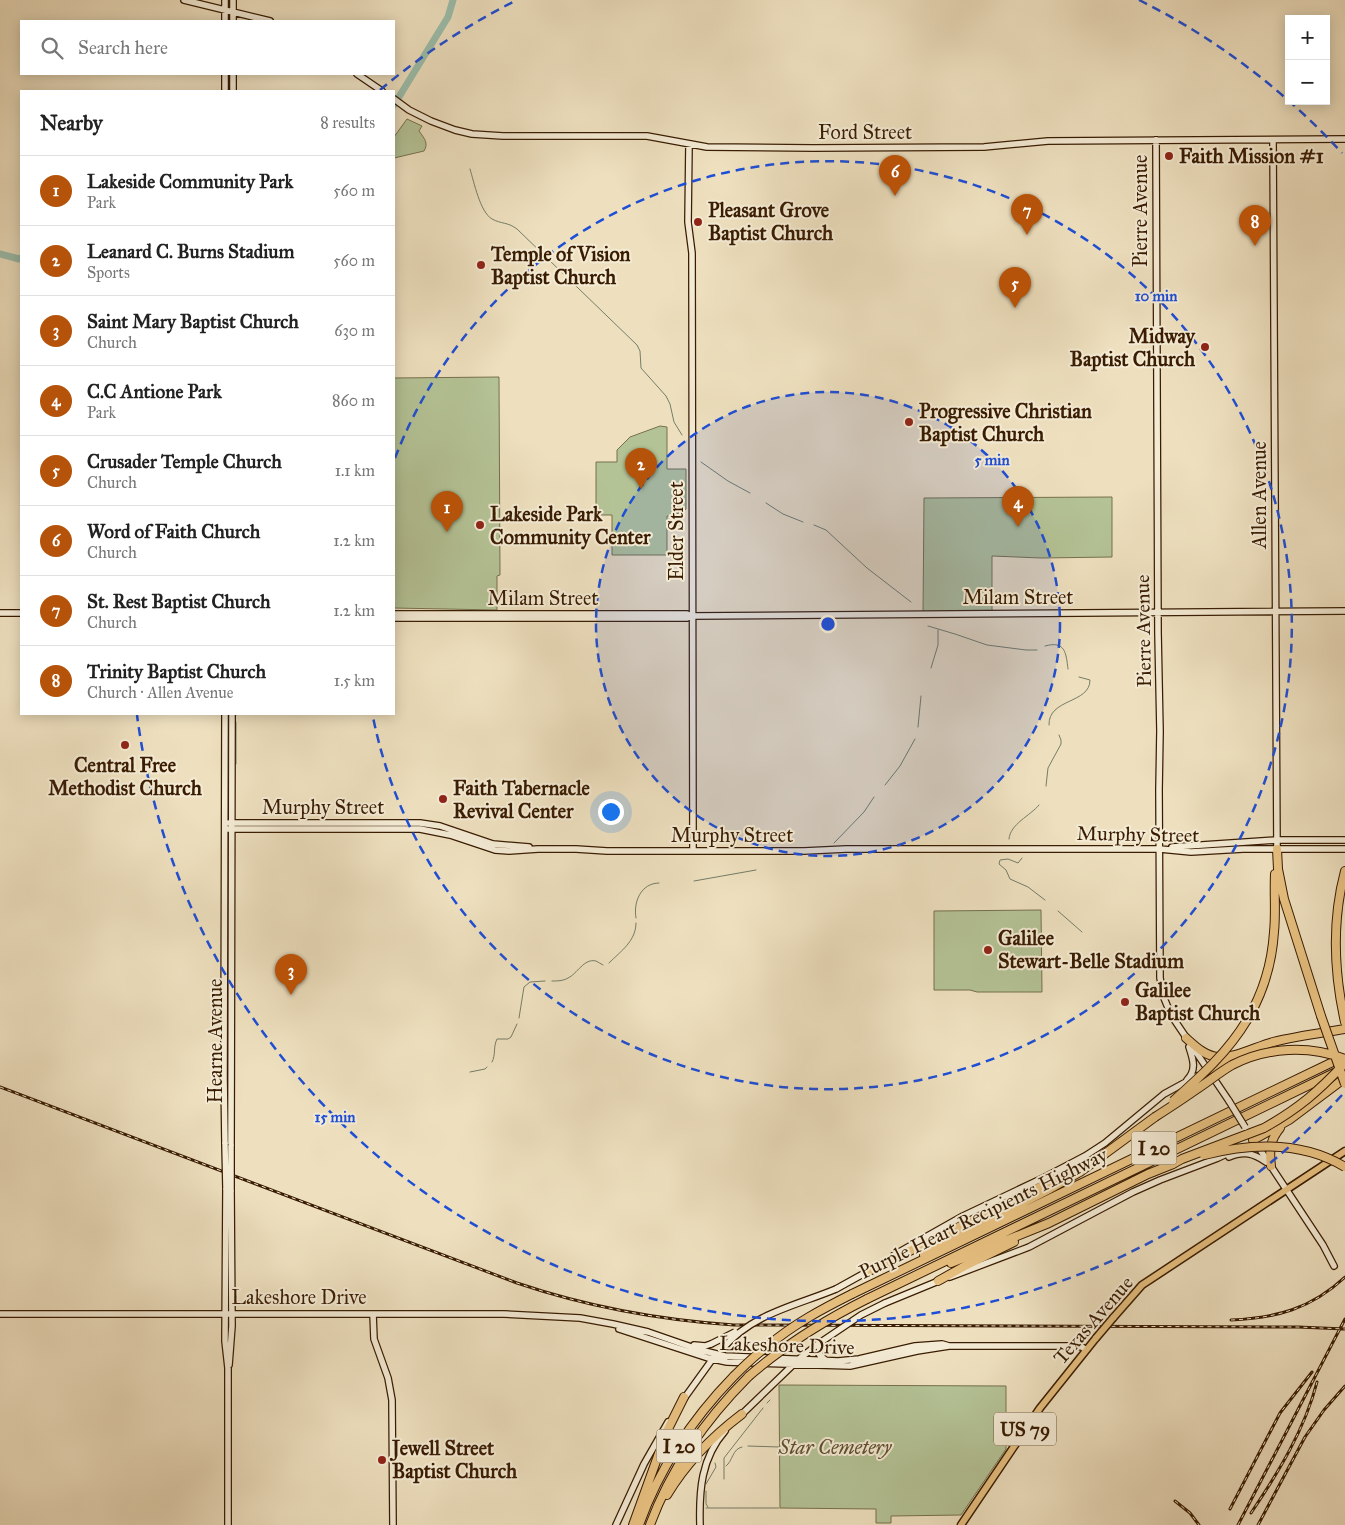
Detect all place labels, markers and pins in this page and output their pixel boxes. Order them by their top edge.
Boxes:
place label: Faith Mission #1 [1179,144,1324,168]
marker: Faith Mission #1 [1163,150,1175,162]
pin: 6 [879,155,911,196]
pin: 7 [1011,194,1043,235]
place label: Pleasant Grove Baptist Church [708,198,834,246]
pin: 8 [1239,205,1271,246]
marker: Pleasant Grove Baptist Church [692,216,704,228]
place label: Temple of Vision Baptist Church [490,242,631,290]
marker: Temple of Vision Baptist Church [475,259,487,271]
pin: 5 [999,267,1031,308]
place label: Midway Baptist Church [1070,324,1197,372]
marker: Midway Baptist Church [1199,341,1211,353]
place label: Progressive Christian Baptist Church [919,399,1092,447]
marker: Progressive Christian Baptist Church [903,416,915,428]
pin: 2 [625,448,657,489]
pin: 4 [1002,486,1034,527]
pin: 1 [431,491,463,532]
place label: Lakeside Park Community Center [490,502,651,550]
marker: Lakeside Park Community Center [474,519,486,531]
centre of rings [819,615,837,633]
marker: Central Free Methodist Church [119,739,131,751]
place label: Central Free Methodist Church [48,753,203,800]
place label: Faith Tabernacle Revival Center [453,776,590,823]
marker: Faith Tabernacle Revival Center [437,793,449,805]
place label: Galilee Stewart-Belle Stadium [998,926,1184,973]
marker: Galilee Stewart-Belle Stadium [982,944,994,956]
pin: 3 [275,954,307,995]
place label: Galilee Baptist Church [1135,978,1261,1026]
marker: Galilee Baptist Church [1119,996,1131,1008]
place label: Jewell Street Baptist Church [389,1436,518,1484]
marker: Jewell Street Baptist Church [376,1454,388,1466]

